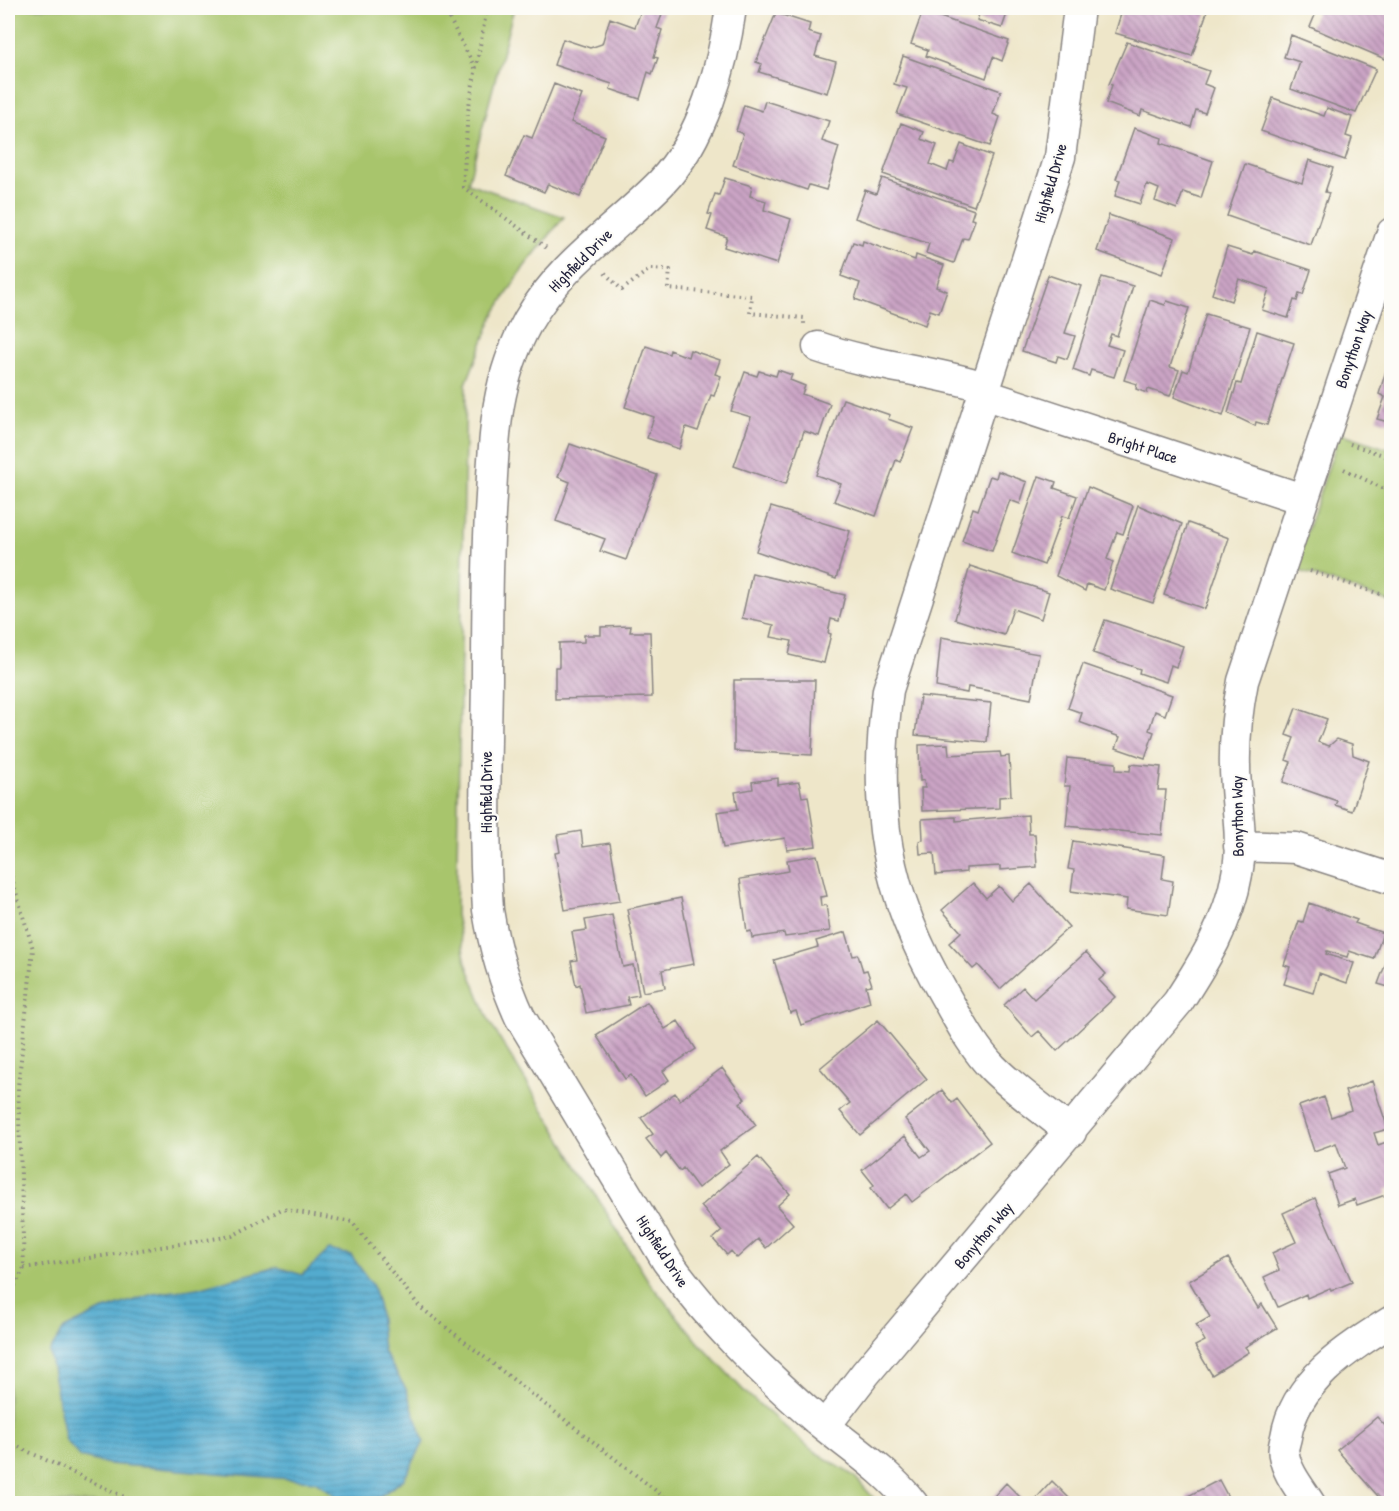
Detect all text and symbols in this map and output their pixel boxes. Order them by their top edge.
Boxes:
street label: Highfield Drive [1028,140,1072,225]
street label: Highfield Drive [543,223,617,297]
street label: Bonython Way [1329,307,1377,391]
street label: Bright Place [1106,425,1181,469]
street label: Highfield Drive [475,750,497,833]
street label: Bonython Way [1225,775,1249,857]
street label: Bonython Way [949,1197,1018,1273]
street label: Highfield Drive [631,1211,695,1292]

